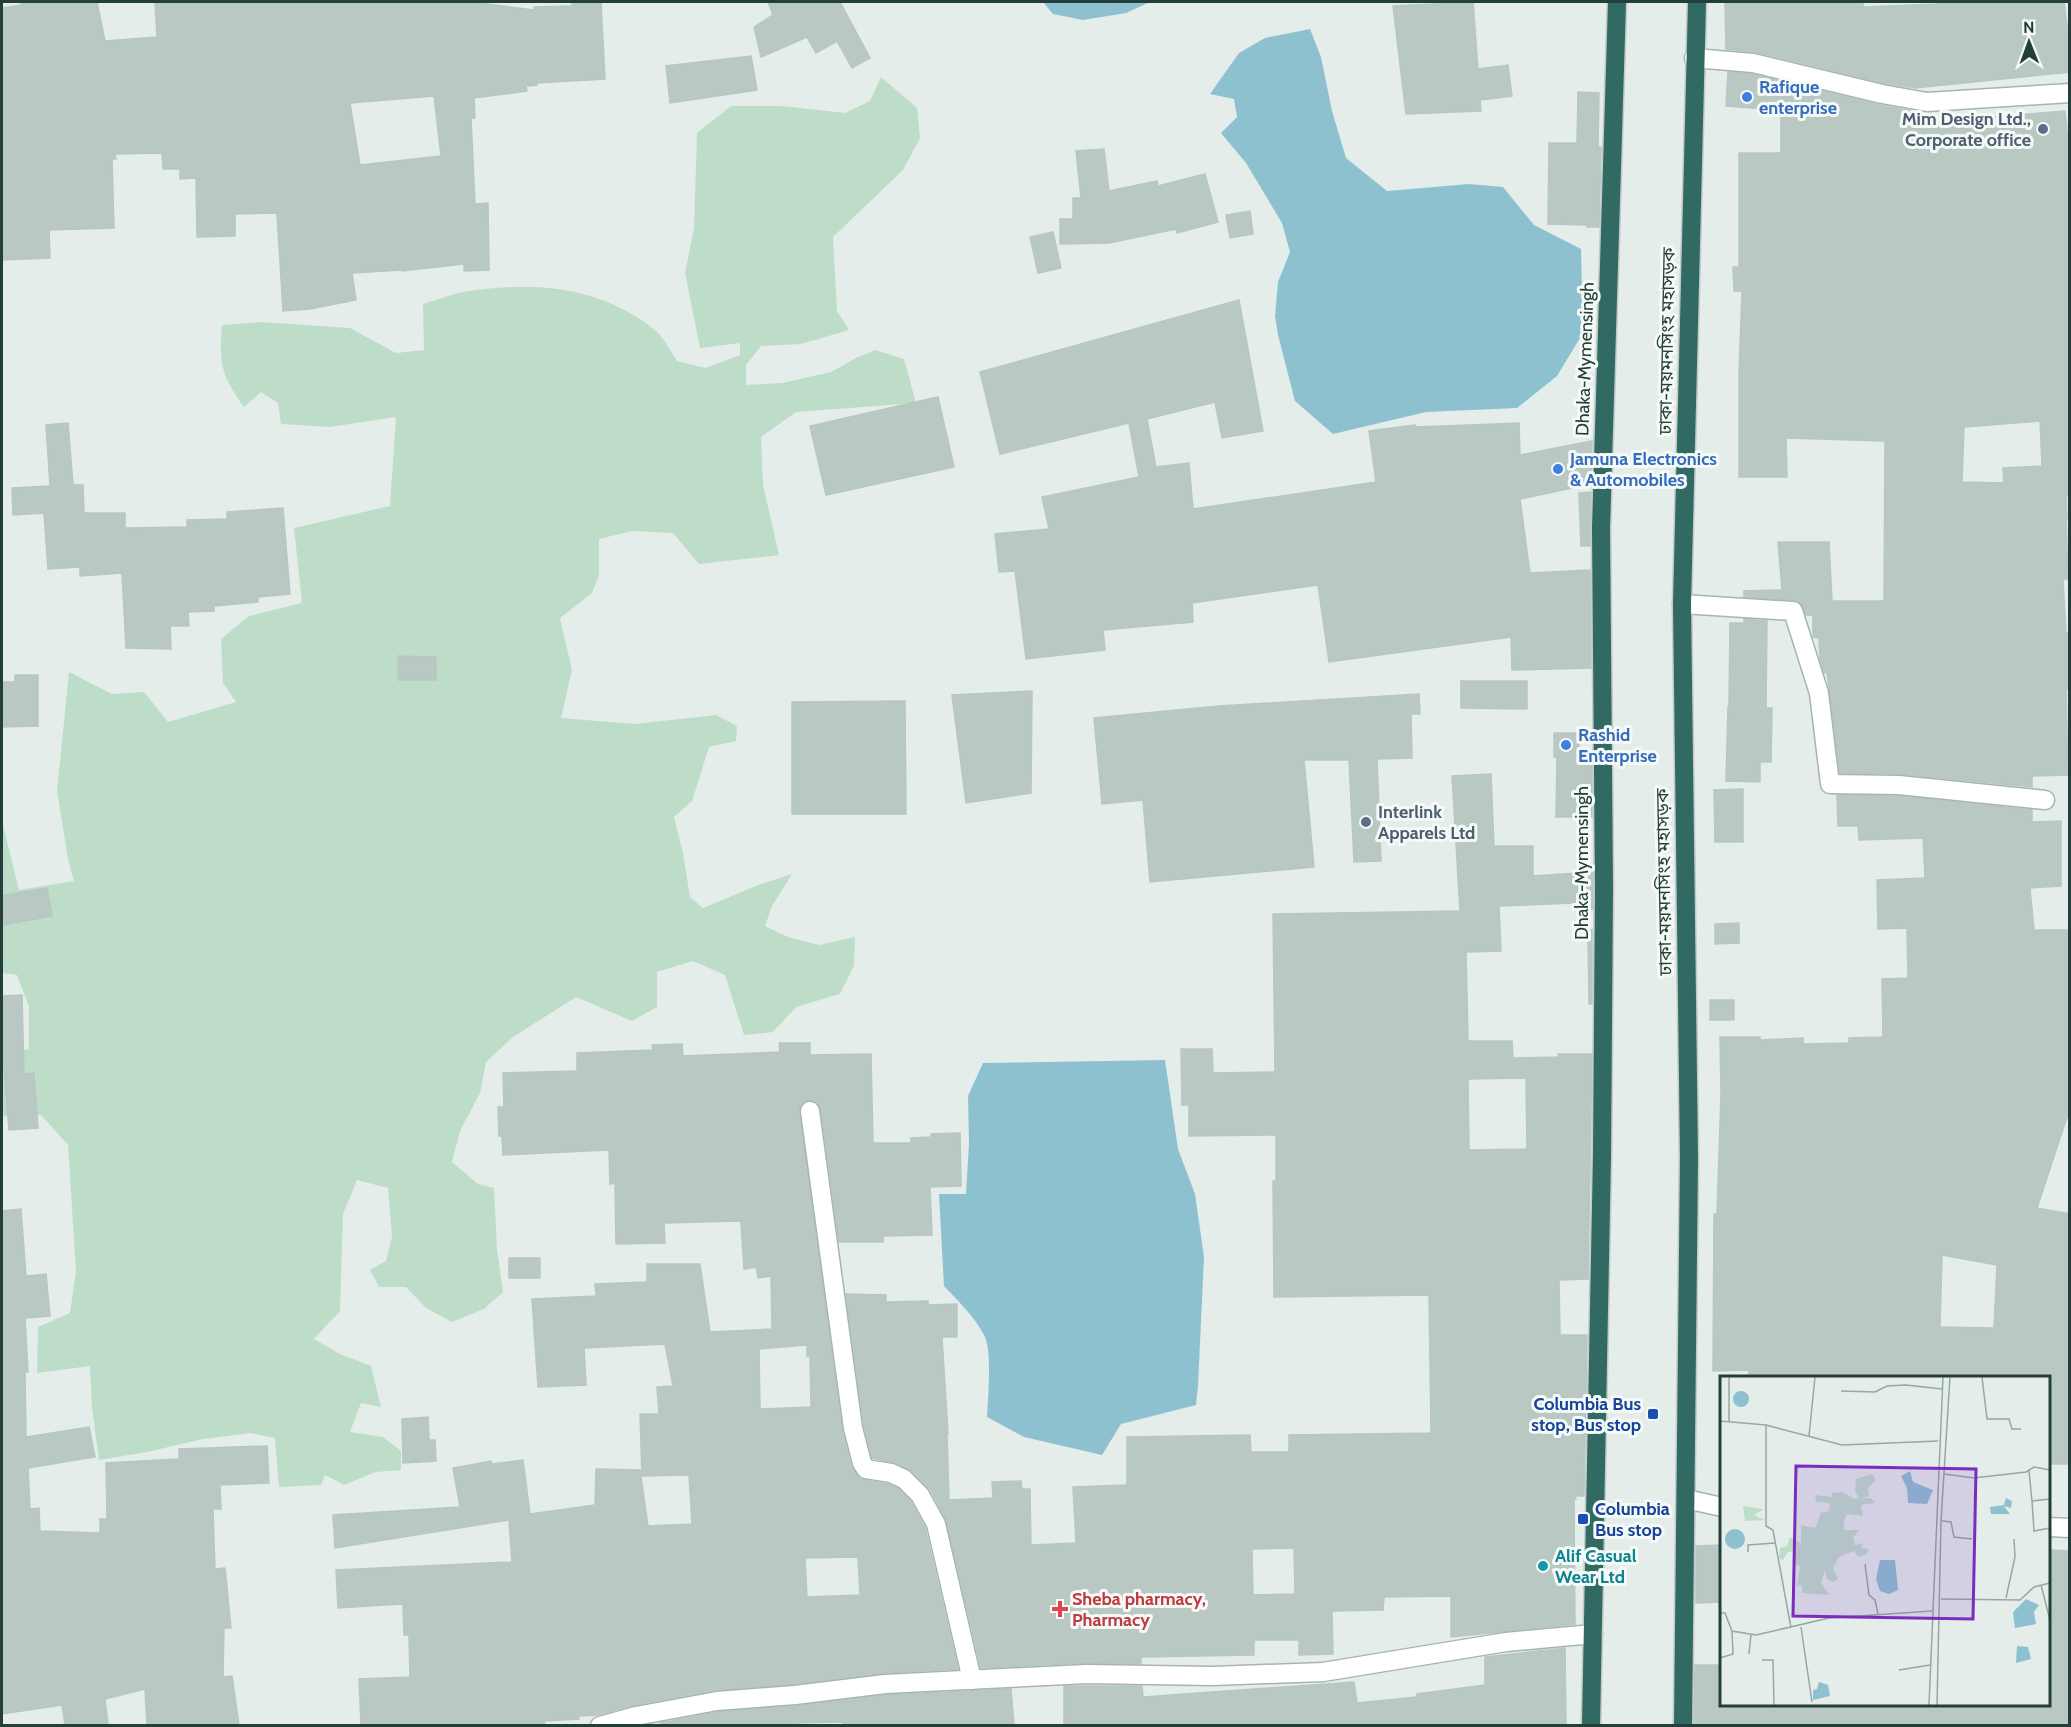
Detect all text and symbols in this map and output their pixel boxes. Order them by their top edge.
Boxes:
north arrow [1999,12,2059,72]
text: N [2023,18,2035,37]
place label: Rafique enterprise [1759,76,1837,119]
marker: Rafique enterprise [1740,90,1754,104]
place label: Mim Design Ltd., Corporate office [1902,108,2031,151]
marker: Mim Design Ltd., Corporate office [2036,122,2050,136]
street label: ঢাকা-ময়মনসিংহ মহাসড়ক [1654,247,1680,436]
street label: Dhaka-Mymensingh [1571,282,1599,436]
place label: Jamuna Electronics & Automobiles [1569,448,1717,491]
marker: Jamuna Electronics & Automobiles [1551,462,1565,476]
place label: Rashid Enterprise [1578,724,1657,767]
marker: Rashid Enterprise [1559,738,1573,752]
street label: Dhaka-Mymensingh [1571,786,1593,940]
street label: ঢাকা-ময়মনসিংহ মহাসড়ক [1651,788,1677,977]
place label: Interlink Apparels Ltd [1378,801,1475,844]
marker: Interlink Apparels Ltd [1359,815,1373,829]
inset map [1720,1376,2050,1706]
place label: Columbia Bus stop, Bus stop [1531,1393,1641,1436]
marker: Columbia Bus stop, Bus stop [1646,1407,1660,1421]
place label: Columbia Bus stop [1595,1498,1670,1541]
marker: Columbia Bus stop [1576,1512,1590,1526]
place label: Alif Casual Wear Ltd [1555,1545,1637,1588]
marker: Alif Casual Wear Ltd [1536,1559,1550,1573]
place label: Sheba pharmacy, Pharmacy [1072,1588,1206,1631]
marker: Sheba pharmacy, Pharmacy [1053,1602,1067,1616]

